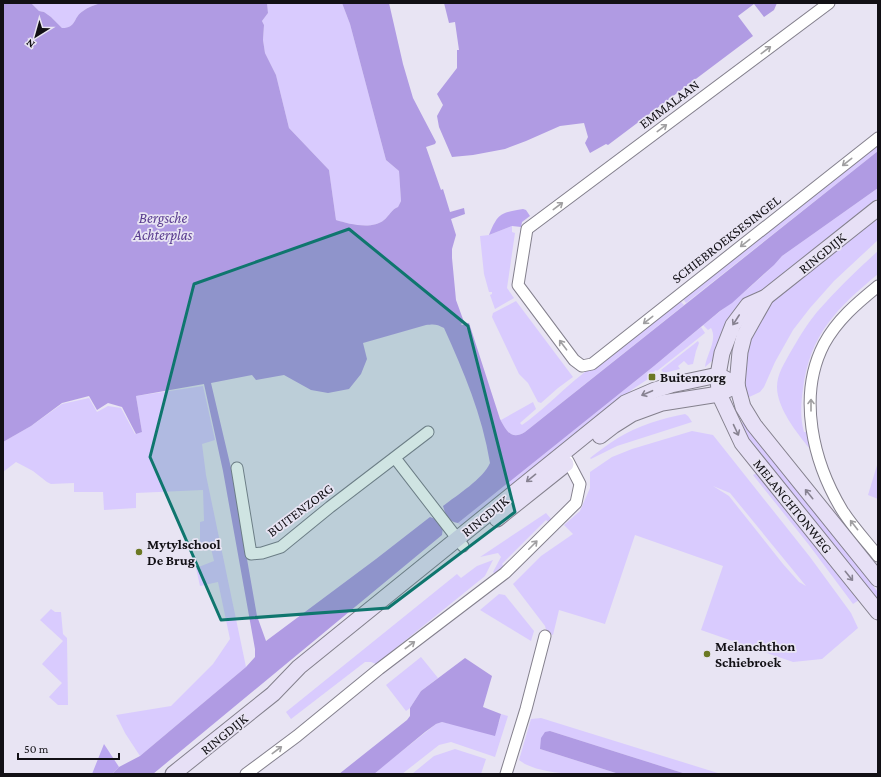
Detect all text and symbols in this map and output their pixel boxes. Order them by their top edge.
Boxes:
north arrow [16,16,56,56]
text: N [23,37,37,51]
one-way arrow [761,46,772,54]
street label: EMMALAAN [636,76,702,132]
one-way arrow [657,124,668,132]
one-way arrow [842,158,853,167]
street label: SCHIEBROEKSESINGEL [668,192,784,286]
one-way arrow [552,202,563,210]
water label: Bergsche Achterplas [133,210,193,244]
street label: RINGDIJK [795,229,850,277]
one-way arrow [740,238,751,247]
one-way arrow [732,314,740,325]
one-way arrow [642,315,653,324]
one-way arrow [558,339,567,350]
place label: Buitenzorg [660,369,726,385]
marker: Buitenzorg [647,372,657,382]
one-way arrow [641,390,653,398]
one-way arrow [807,399,815,412]
one-way arrow [733,423,740,435]
street label: MELANCHTONWEG [750,456,836,556]
one-way arrow [526,474,537,483]
street label: BUITENZORG [264,480,336,540]
one-way arrow [805,489,814,499]
street label: RINGDIJK [458,492,513,540]
one-way arrow [849,520,858,531]
place label: Mytylschool De Brug [147,536,221,568]
one-way arrow [528,540,538,550]
marker: Mytylschool De Brug [134,547,144,557]
one-way arrow [845,571,854,582]
place label: Melanchthon Schiebroek [715,638,795,670]
one-way arrow [405,641,416,650]
marker: Melanchthon Schiebroek [702,649,712,659]
street label: RINGDIJK [197,710,252,758]
scale bar [18,735,119,761]
text: 50 m [24,742,49,756]
one-way arrow [272,746,283,755]

